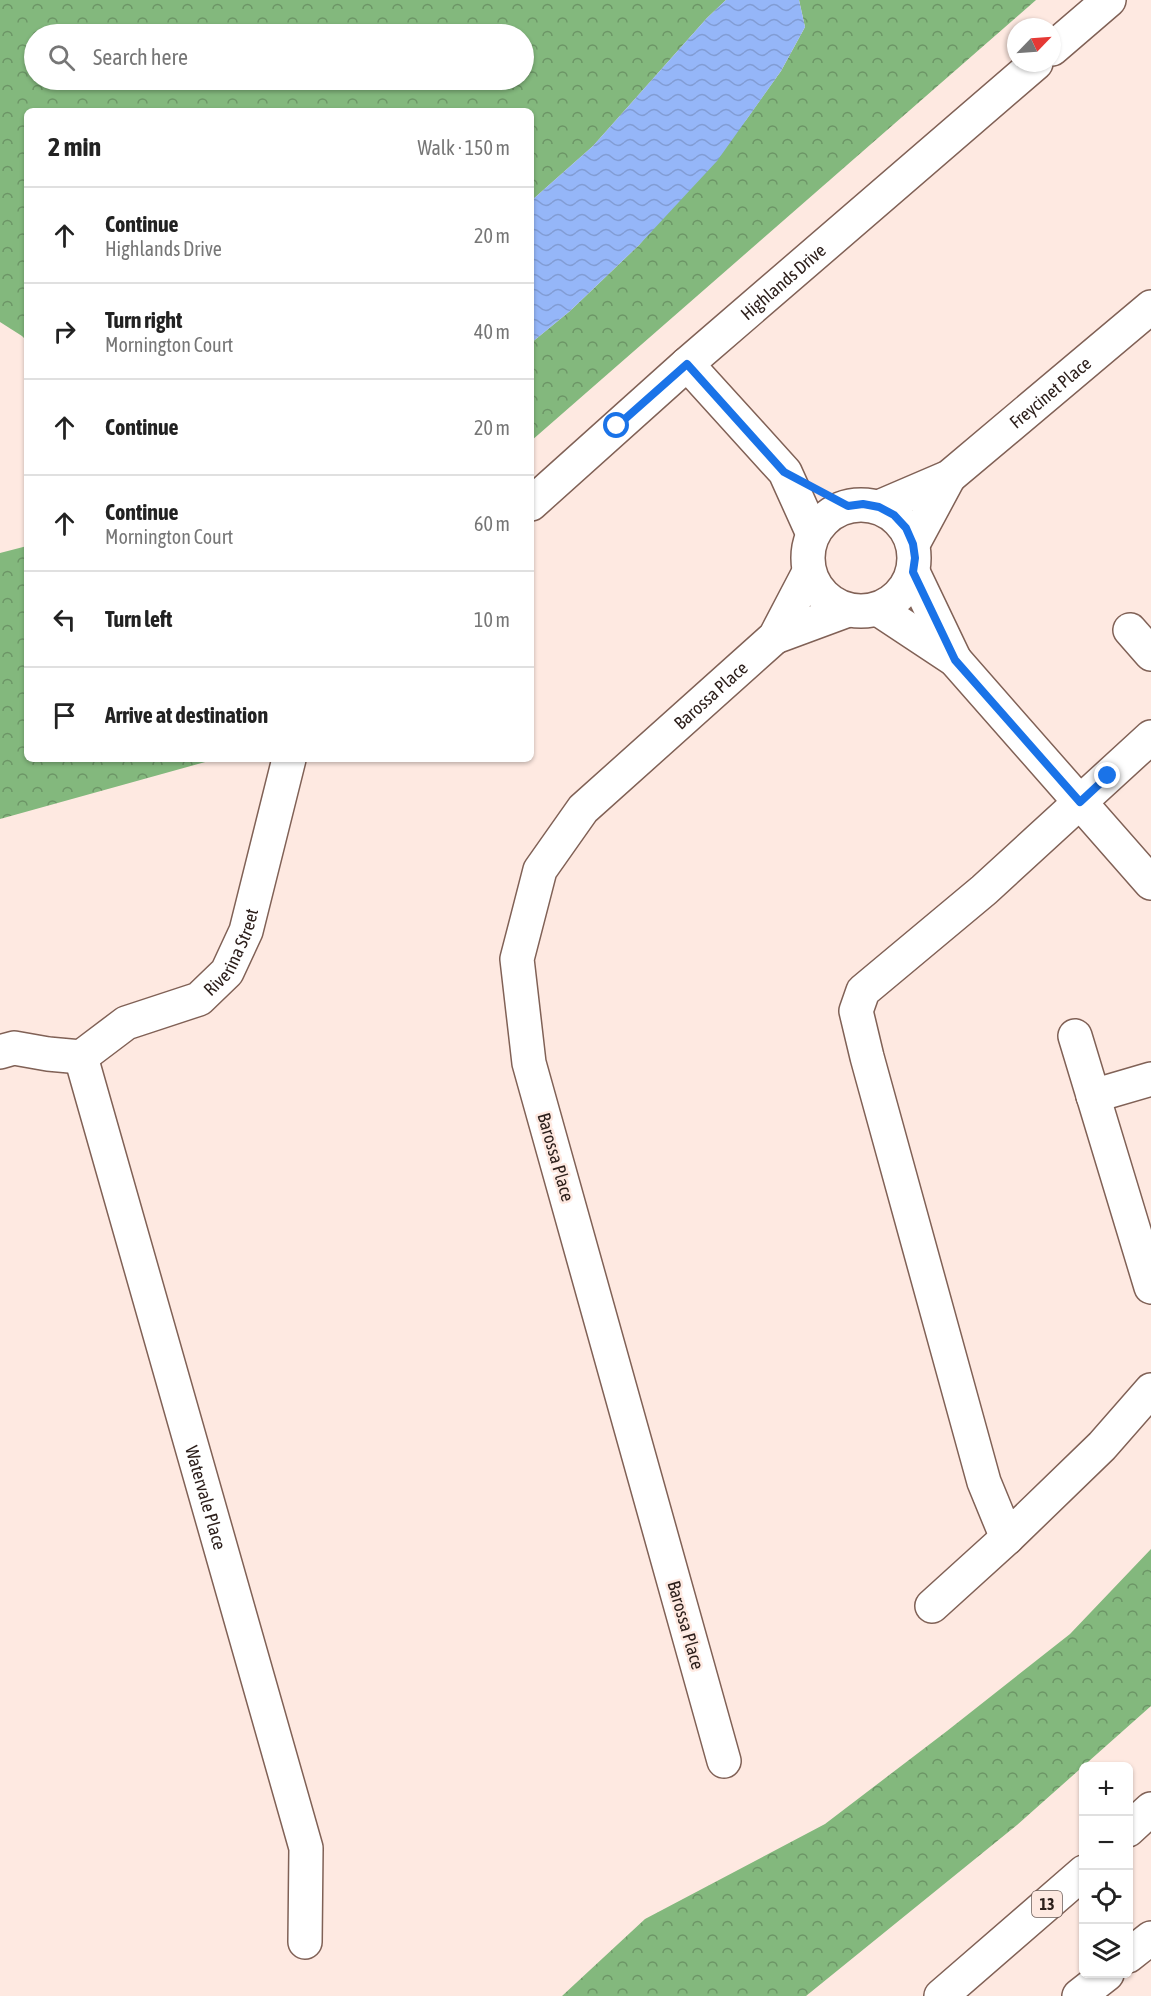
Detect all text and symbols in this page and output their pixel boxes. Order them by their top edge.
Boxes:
north arrow [1007,18,1061,72]
search box [24,24,534,90]
icon: search [45,41,78,74]
text: Search here [93,44,188,70]
text: 2 min [48,132,101,162]
text: Walk · 150 m [418,136,510,159]
text: Continue [105,211,179,237]
icon: ahead [48,219,81,252]
text: 20 m [474,224,510,247]
text: Highlands Drive [105,237,222,260]
street label: Highlands Drive [736,239,829,324]
text: Turn right [105,307,182,333]
icon: right [48,315,81,348]
text: 40 m [474,320,510,343]
text: Mornington Court [105,333,233,356]
street label: Freycinet Place [1005,352,1095,432]
icon: ahead [48,411,81,444]
route start [603,412,629,438]
text: Continue [105,414,179,440]
text: 20 m [474,416,510,439]
text: Continue [105,499,179,525]
icon: ahead [48,507,81,540]
text: 60 m [474,512,510,535]
text: Mornington Court [105,525,233,548]
icon: left [48,603,81,636]
text: Turn left [105,606,172,632]
text: 10 m [474,608,510,631]
street label: Barossa Place [669,657,751,733]
icon: arrive [48,699,81,732]
text: Arrive at destination [105,702,268,728]
route end [1094,762,1120,788]
street label: Riverina Street [199,906,262,1000]
street label: Barossa Place [533,1110,579,1204]
street label: Watervale Place [182,1443,231,1552]
street label: Barossa Place [663,1578,709,1672]
map controls [1079,1762,1133,1978]
button: + [1079,1762,1133,1816]
button: − [1079,1816,1133,1870]
button: locate [1079,1870,1133,1924]
road number: 13 [1032,1891,1062,1917]
button: layers [1079,1924,1133,1978]

